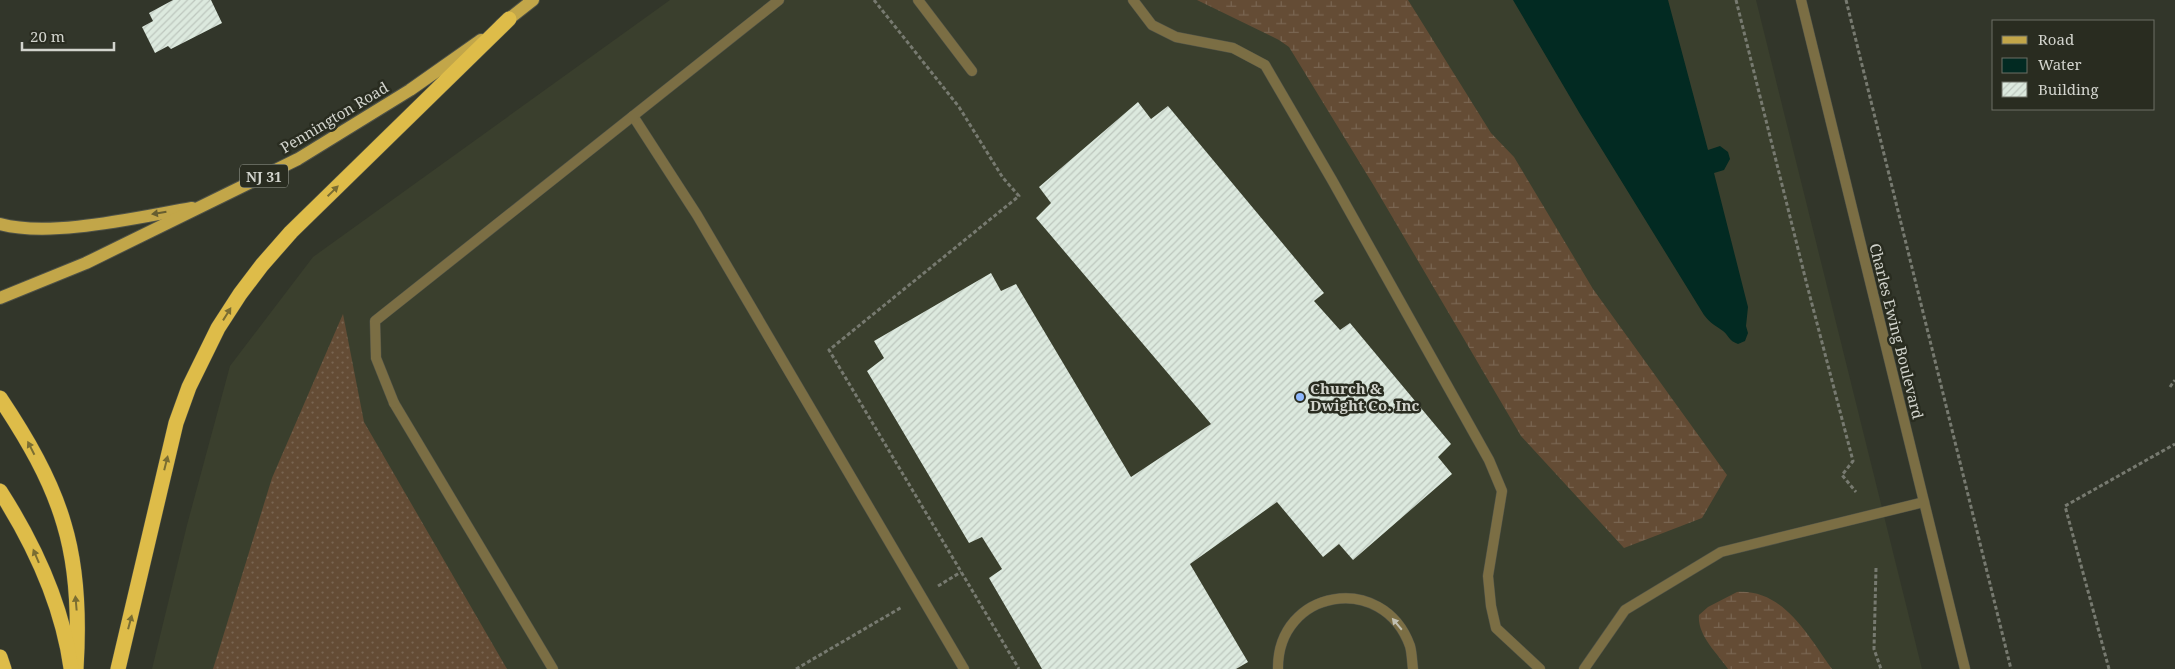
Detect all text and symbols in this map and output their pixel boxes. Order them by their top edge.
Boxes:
scale bar [22,20,115,52]
legend [1992,20,2155,110]
text: 20 m [30,26,65,46]
text: Road [2038,29,2074,49]
text: Water [2038,54,2081,74]
street label: Pennington Road [276,77,392,157]
text: Building [2038,79,2099,99]
road number: NJ 31 [240,165,288,188]
one-way arrow [327,185,339,197]
one-way arrow [150,210,166,218]
street label: Charles Ewing Boulevard [1865,241,1929,421]
one-way arrow [223,307,232,320]
place label: Church & Dwight Co. Inc [1310,378,1420,415]
marker: Church & Dwight Co. Inc [1294,391,1306,403]
one-way arrow [27,441,35,456]
one-way arrow [162,456,170,471]
one-way arrow [32,549,40,563]
one-way arrow [72,595,80,611]
one-way arrow [127,614,135,629]
one-way arrow [1392,618,1403,631]

